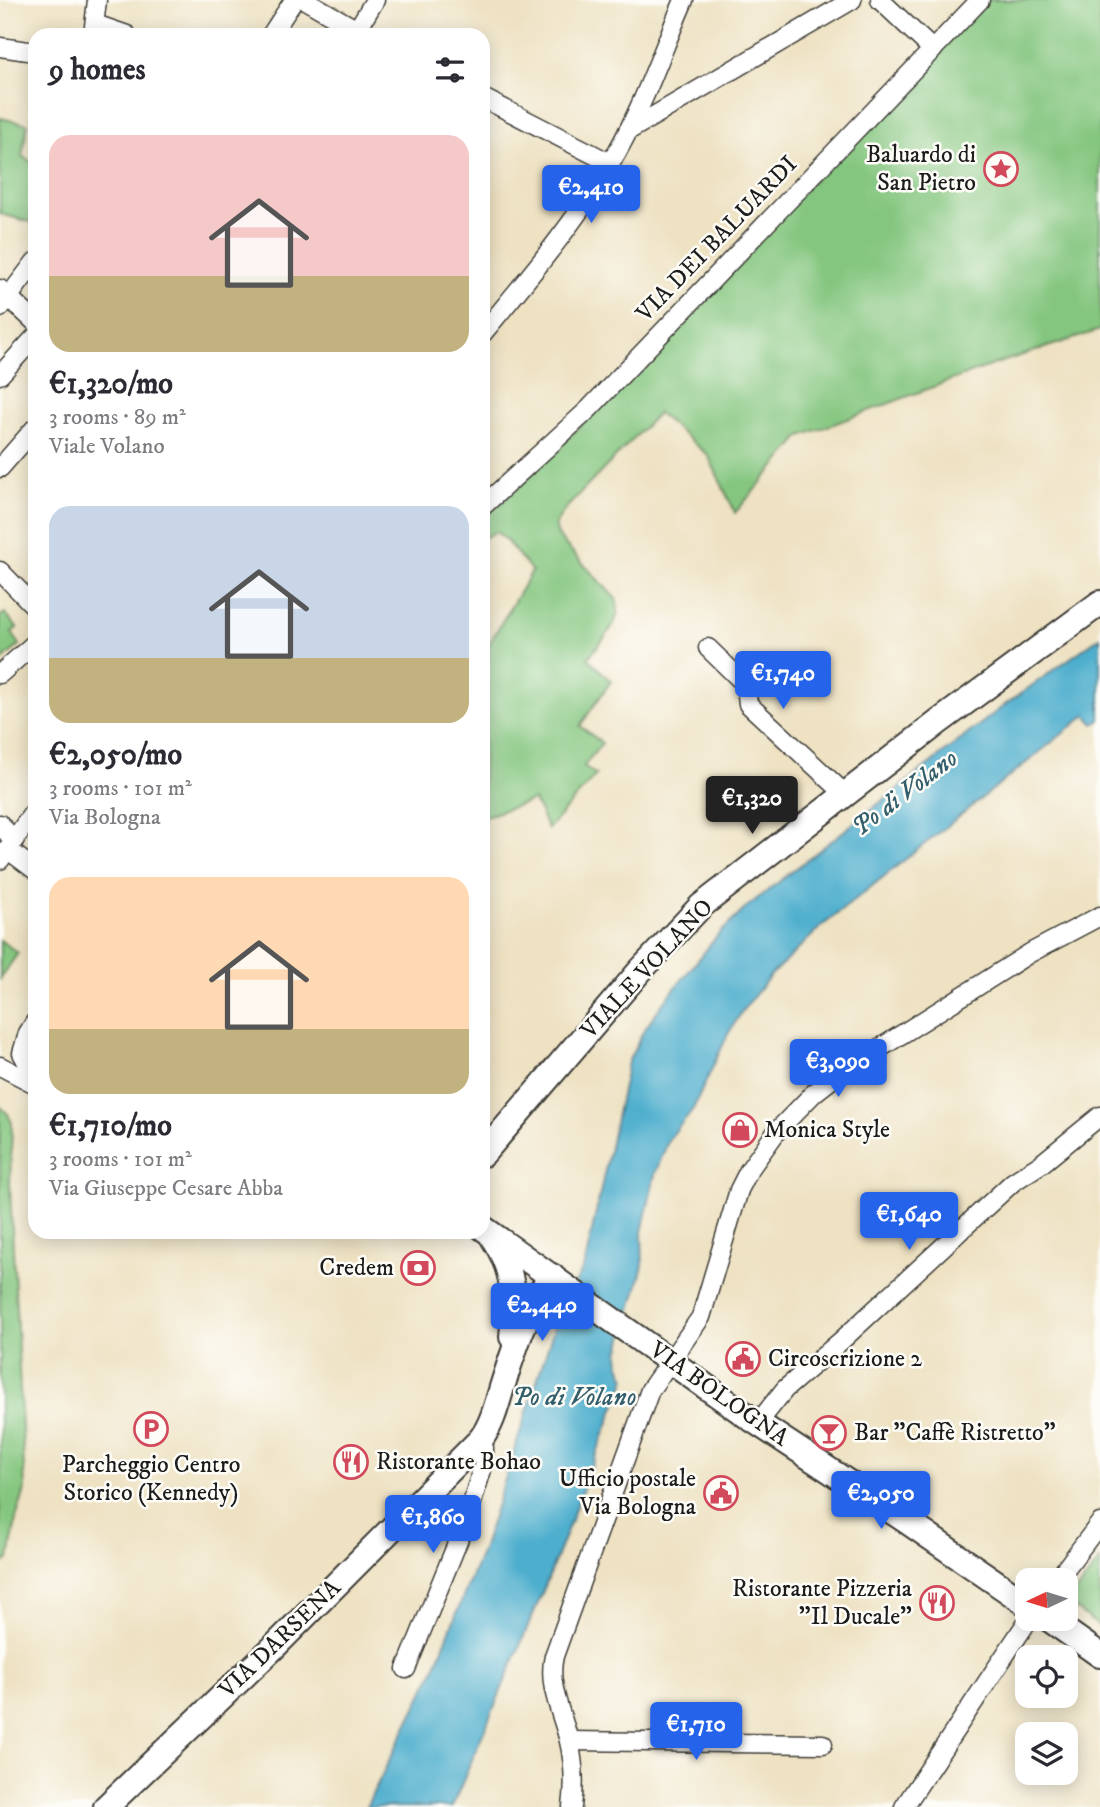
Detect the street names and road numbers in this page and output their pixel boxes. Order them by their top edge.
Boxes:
street label: VIA DEI BALUARDI [629,150,804,329]
street label: VIALE VOLANO [574,893,720,1046]
street label: VIA BOLOGNA [643,1334,795,1453]
street label: VIA DARSENA [212,1573,348,1706]

